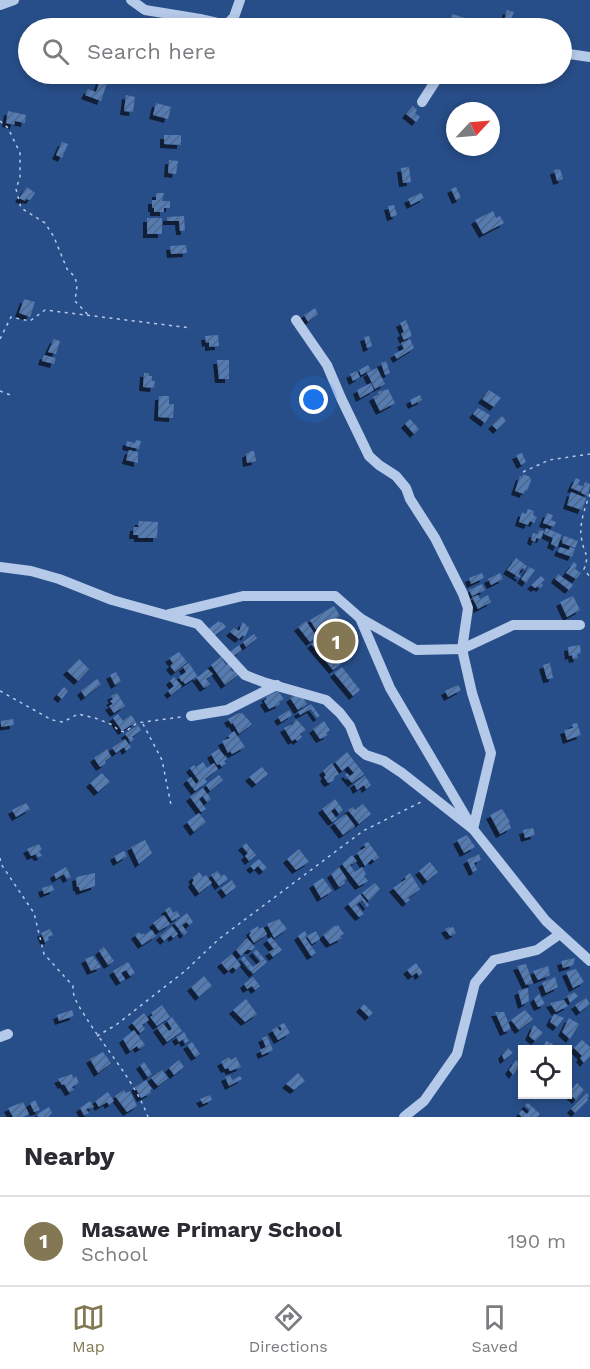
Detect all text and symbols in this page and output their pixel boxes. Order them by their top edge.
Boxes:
search box [18,18,572,84]
icon: search [39,35,72,68]
text: Search here [87,39,216,64]
north arrow [446,102,500,156]
your location [299,385,328,414]
pin: 1 [316,618,356,664]
map controls [518,1045,572,1099]
button: locate [518,1045,572,1099]
text: Nearby [24,1141,115,1171]
text: Masawe Primary School [81,1217,342,1242]
text: 1 [39,1229,48,1253]
text: 190 m [508,1229,566,1253]
text: School [81,1242,148,1266]
tab: Map [72,1301,105,1356]
tab: Directions [249,1301,328,1356]
tab: Saved [472,1301,518,1356]

